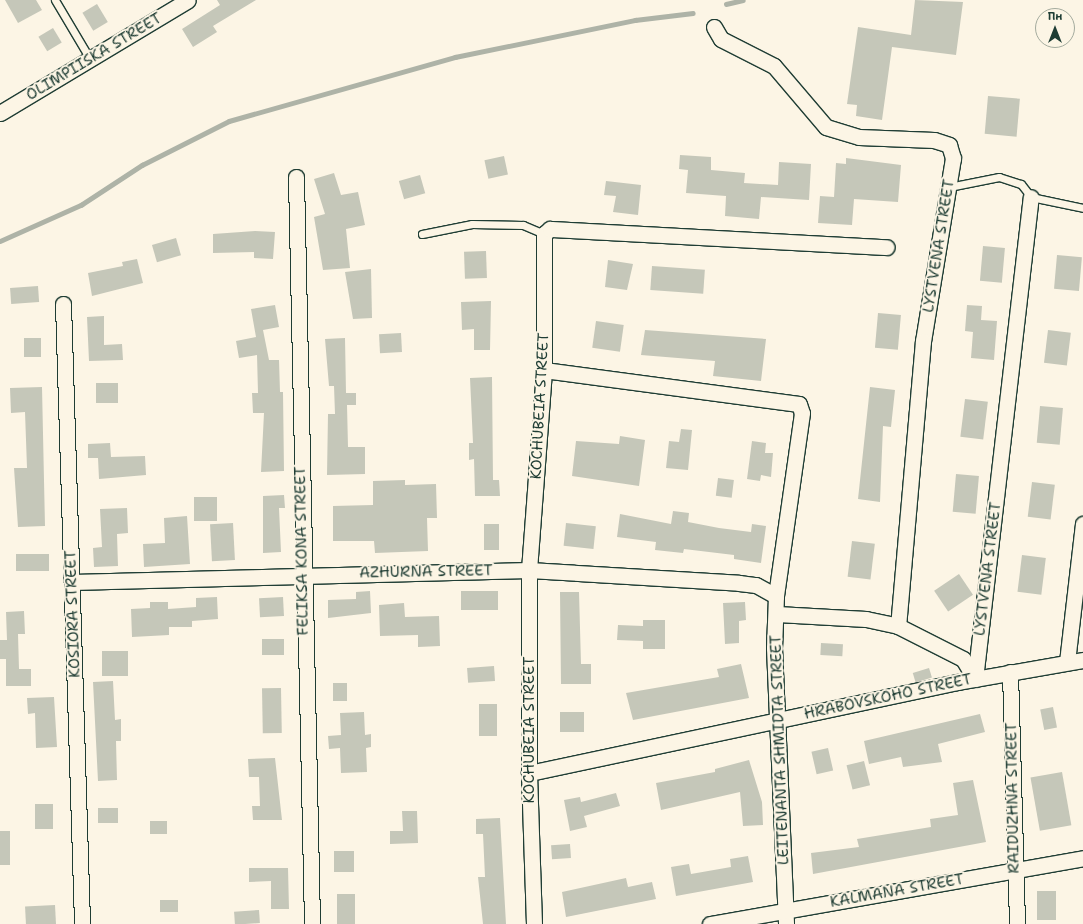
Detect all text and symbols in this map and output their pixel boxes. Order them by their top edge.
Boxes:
north arrow [1035,8,1075,48]
street label: OLIMPIISKA STREET [23,9,165,105]
text: Пн [1048,9,1062,24]
street label: LYSTVENA STREET [920,178,958,314]
street label: KOCHUBEIA STREET [527,332,553,480]
street label: FELIKSA KONA STREET [292,466,312,636]
street label: LYSTVENA STREET [971,501,1005,637]
street label: KOSIORA STREET [62,550,84,678]
street label: AZHURNA STREET [359,562,493,582]
street label: LEITENANTA SHMIDTA STREET [767,635,793,865]
street label: KOCHUBEIA STREET [521,657,539,803]
street label: HRABOVSKOHO STREET [802,670,974,724]
street label: RAIDUZHNA STREET [1003,722,1023,874]
street label: KALMANA STREET [829,870,965,912]

